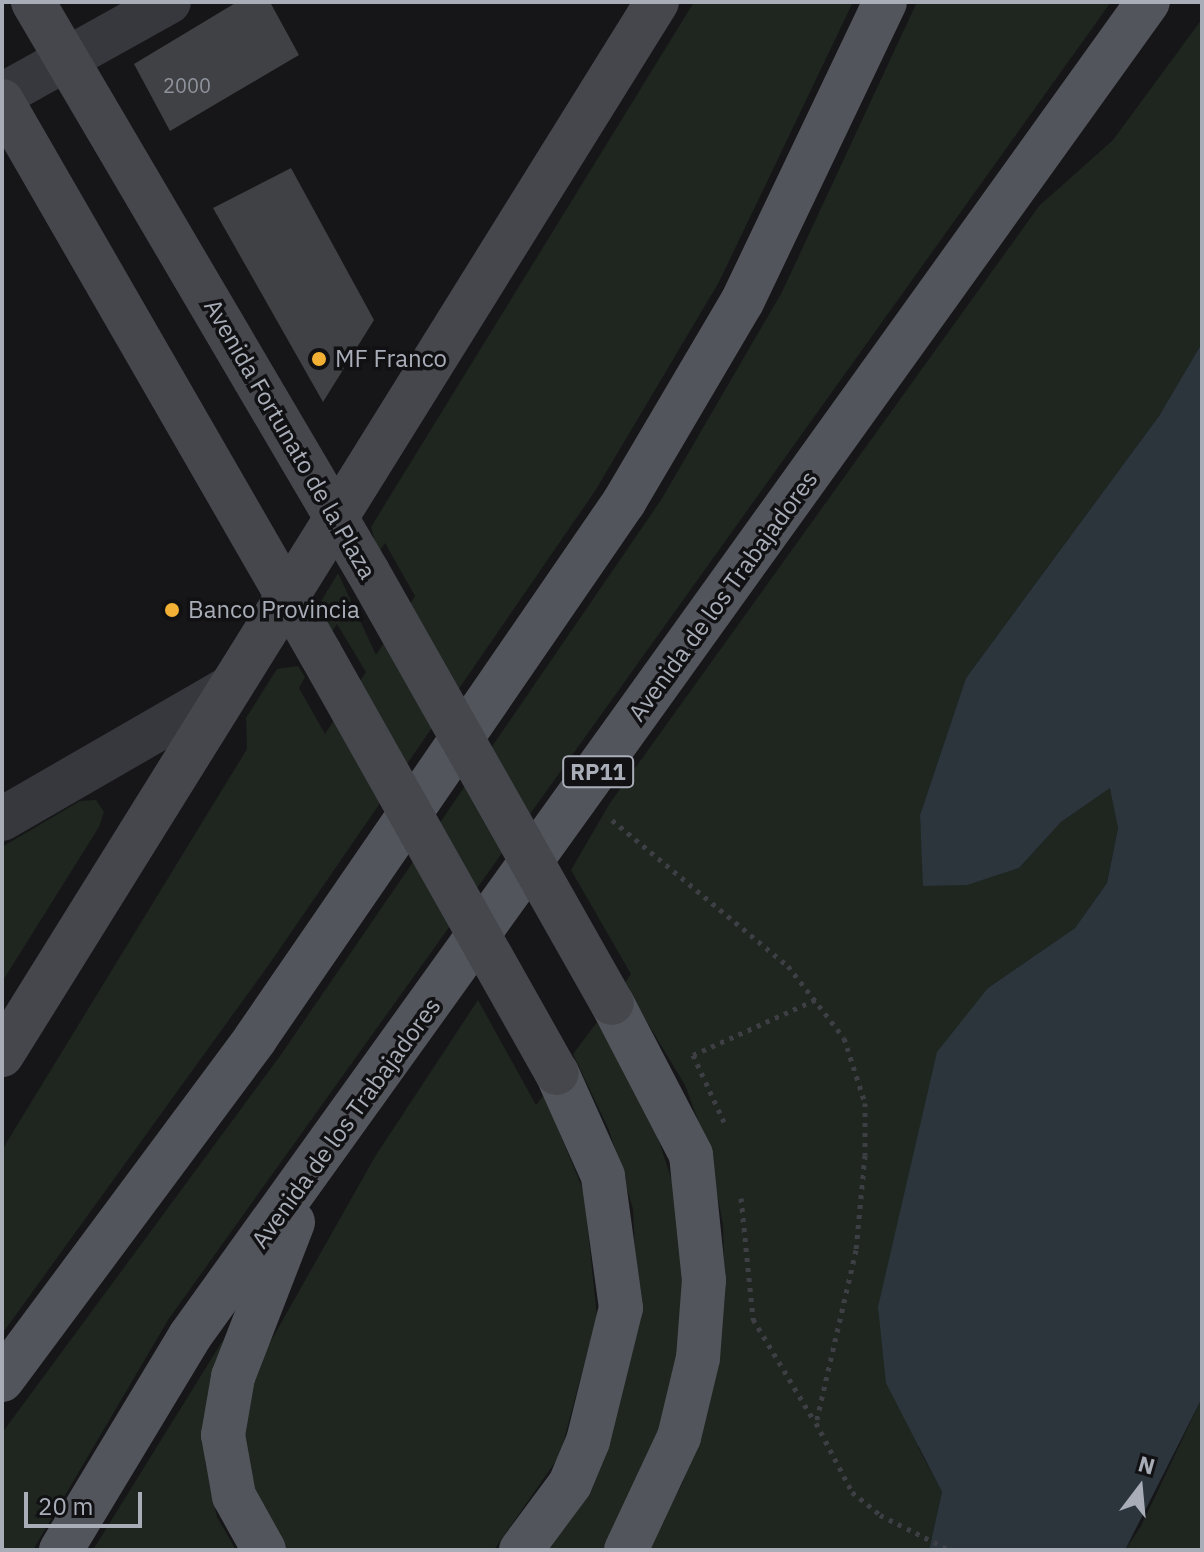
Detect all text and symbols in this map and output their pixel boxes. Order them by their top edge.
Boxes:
house number: 2000 [163,73,211,97]
street label: Avenida Fortunato de la Plaza [198,294,382,584]
place label: MF Franco [335,345,447,373]
marker: MF Franco [310,350,328,368]
street label: Avenida de los Trabajadores [622,465,824,727]
place label: Banco Provincia [188,596,360,624]
marker: Banco Provincia [163,601,181,619]
road number: RP11 [562,754,634,790]
street label: Avenida de los Trabajadores [245,992,447,1254]
north arrow [1100,1448,1180,1528]
text: N [1135,1448,1158,1481]
scale bar [28,1476,146,1526]
text: 20 m [38,1490,93,1522]

